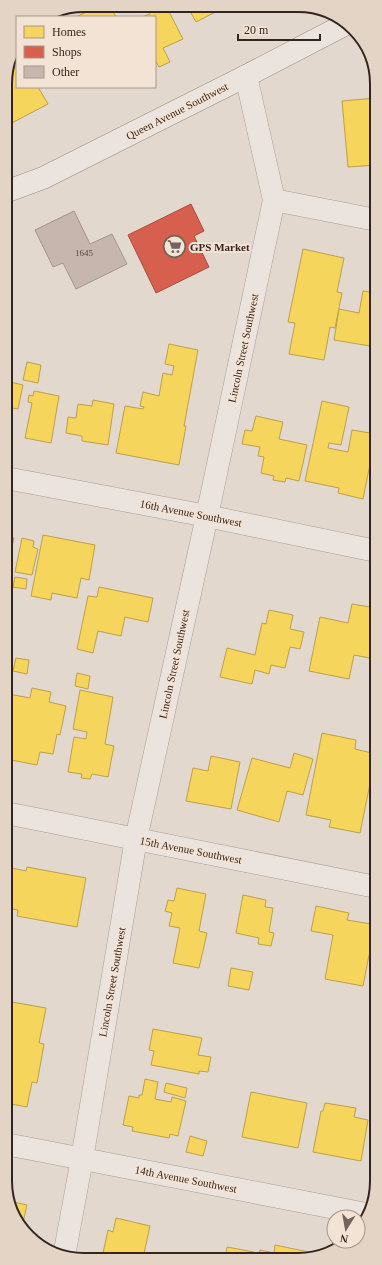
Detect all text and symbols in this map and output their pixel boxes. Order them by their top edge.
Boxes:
legend [16,16,156,88]
scale bar [238,16,320,42]
text: 20 m [244,23,269,37]
text: Homes [52,25,86,39]
text: Shops [52,45,82,59]
text: Other [52,65,79,79]
street label: Queen Avenue Southwest [124,80,230,142]
supermarket icon: GPS Market [161,234,187,260]
place label: GPS Market [190,241,250,253]
house number: 1645 [75,248,94,258]
street label: Lincoln Street Southwest [226,292,260,404]
street label: 16th Avenue Southwest [139,497,243,529]
street label: Lincoln Street Southwest [157,608,191,720]
street label: 15th Avenue Southwest [139,834,243,866]
street label: Lincoln Street Southwest [96,926,128,1038]
street label: 14th Avenue Southwest [134,1163,238,1195]
north arrow [326,1209,366,1249]
text: N [339,1232,349,1245]

